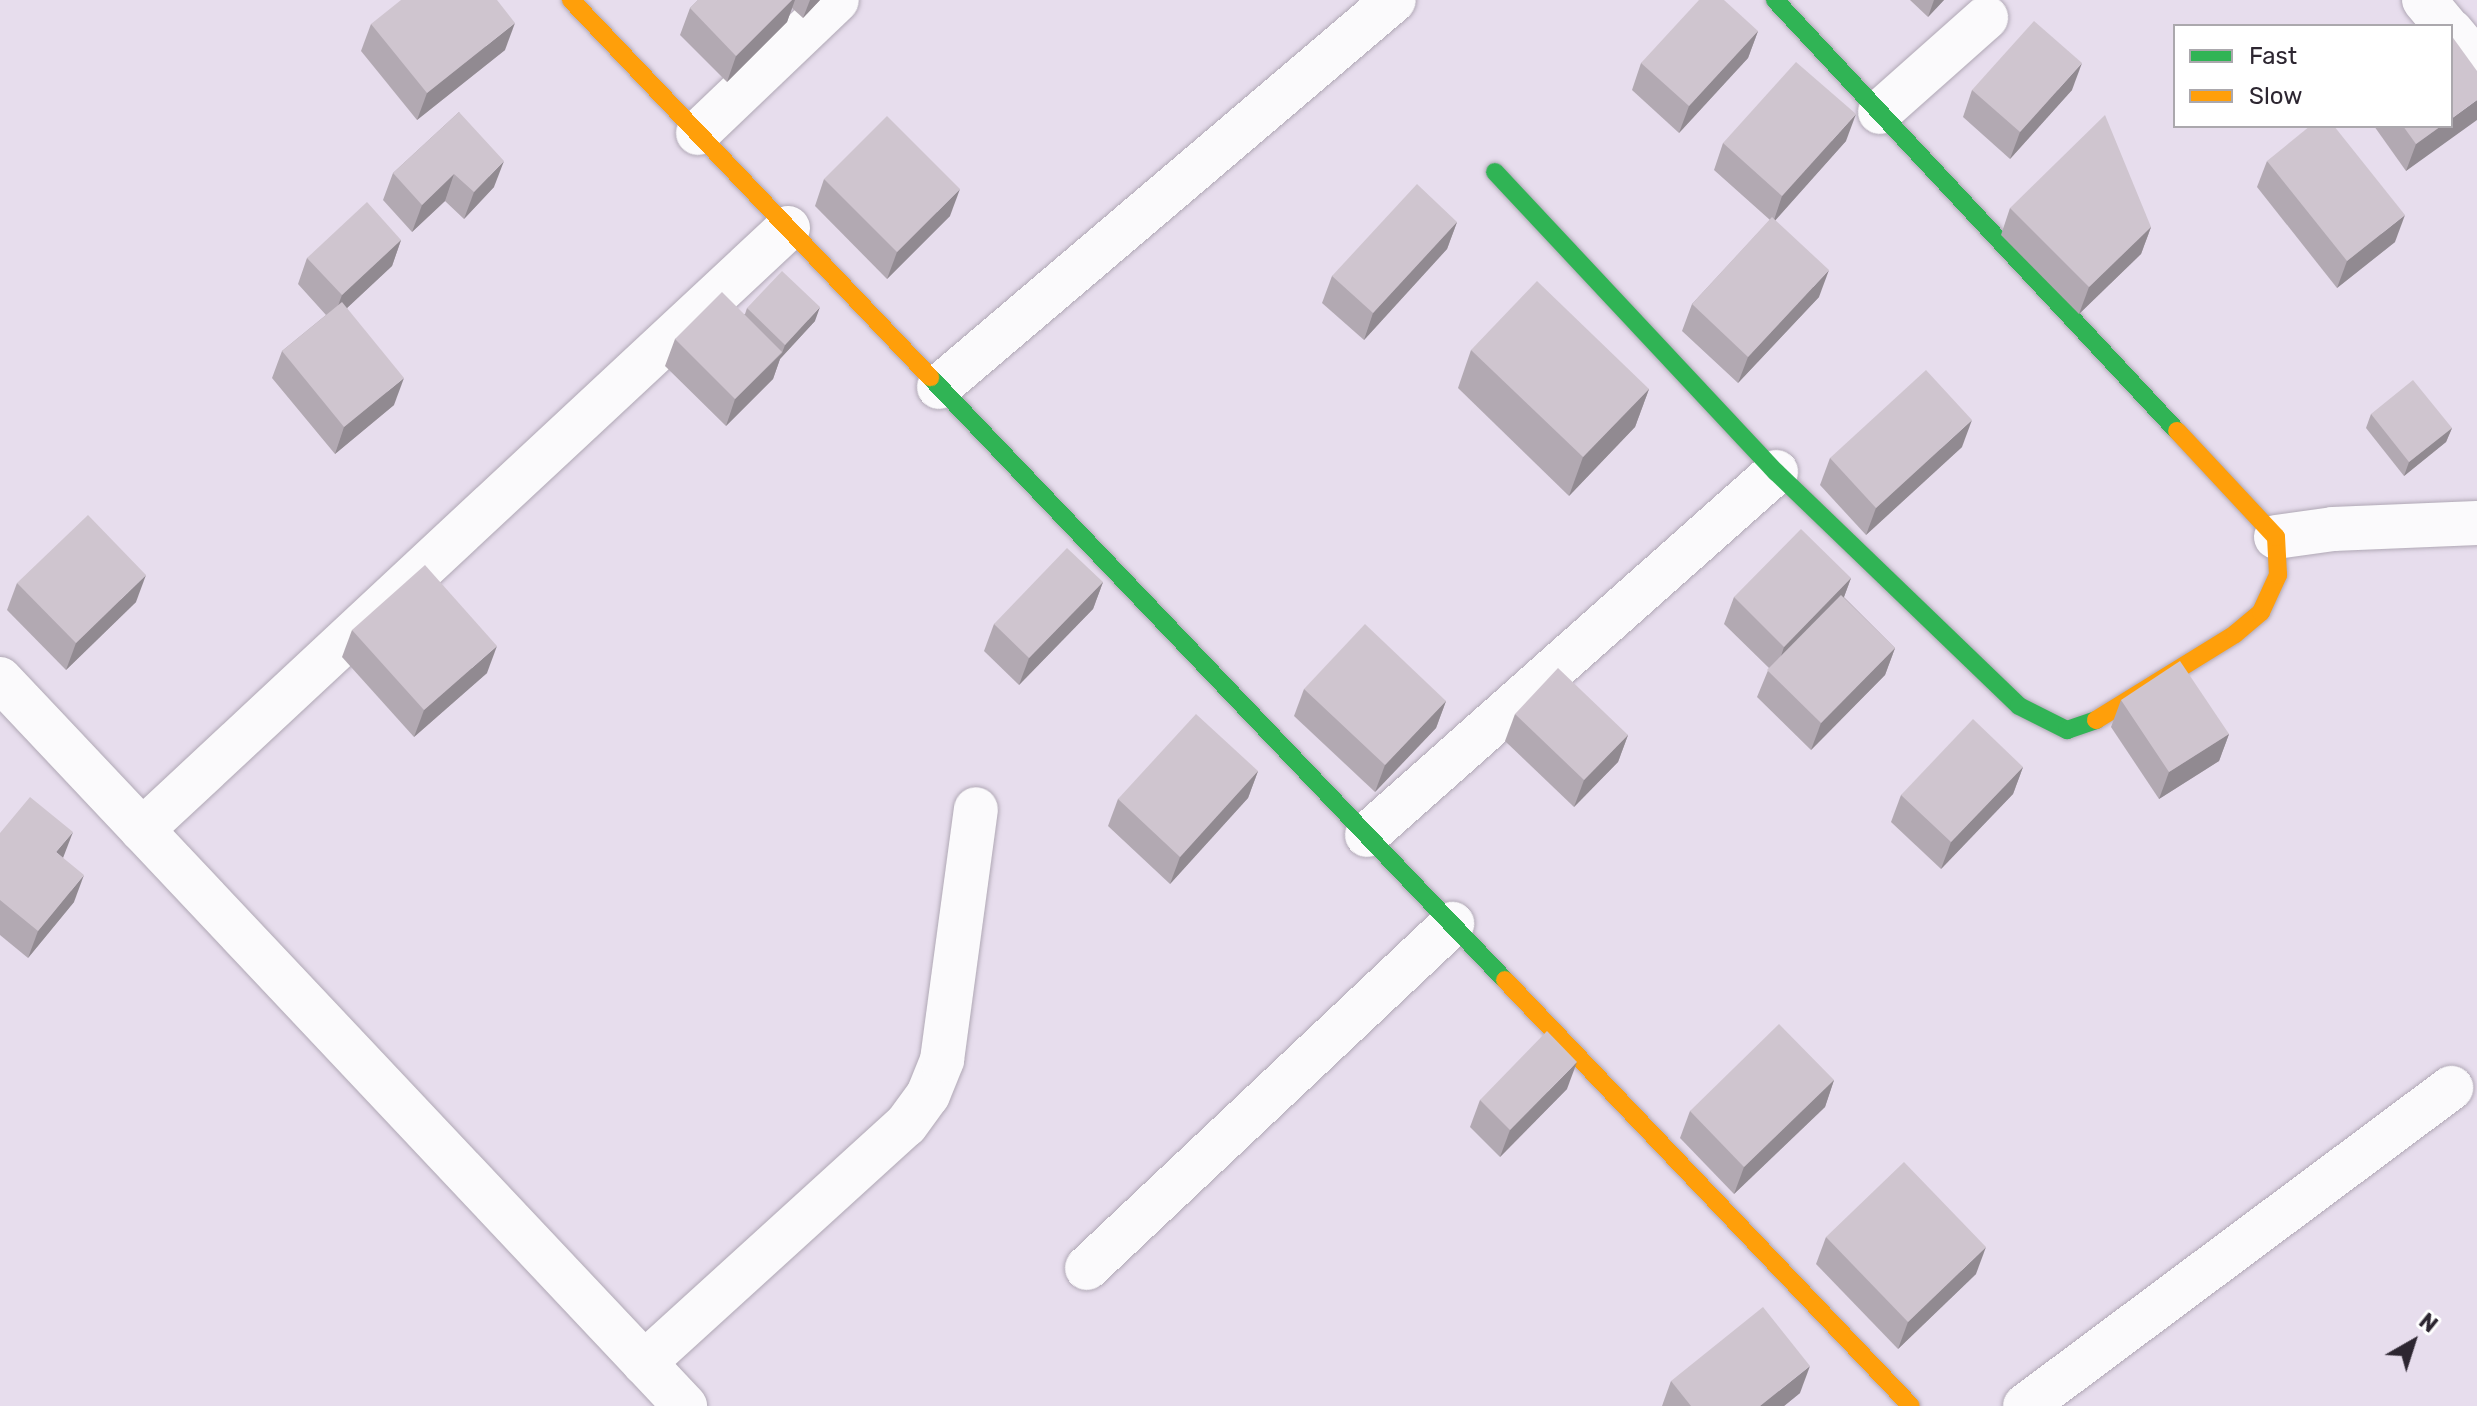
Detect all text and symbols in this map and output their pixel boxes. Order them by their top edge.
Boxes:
legend [2173,24,2453,128]
text: Fast [2249,42,2297,70]
text: Slow [2249,82,2302,110]
north arrow [2373,1302,2453,1382]
text: N [2414,1307,2443,1338]

